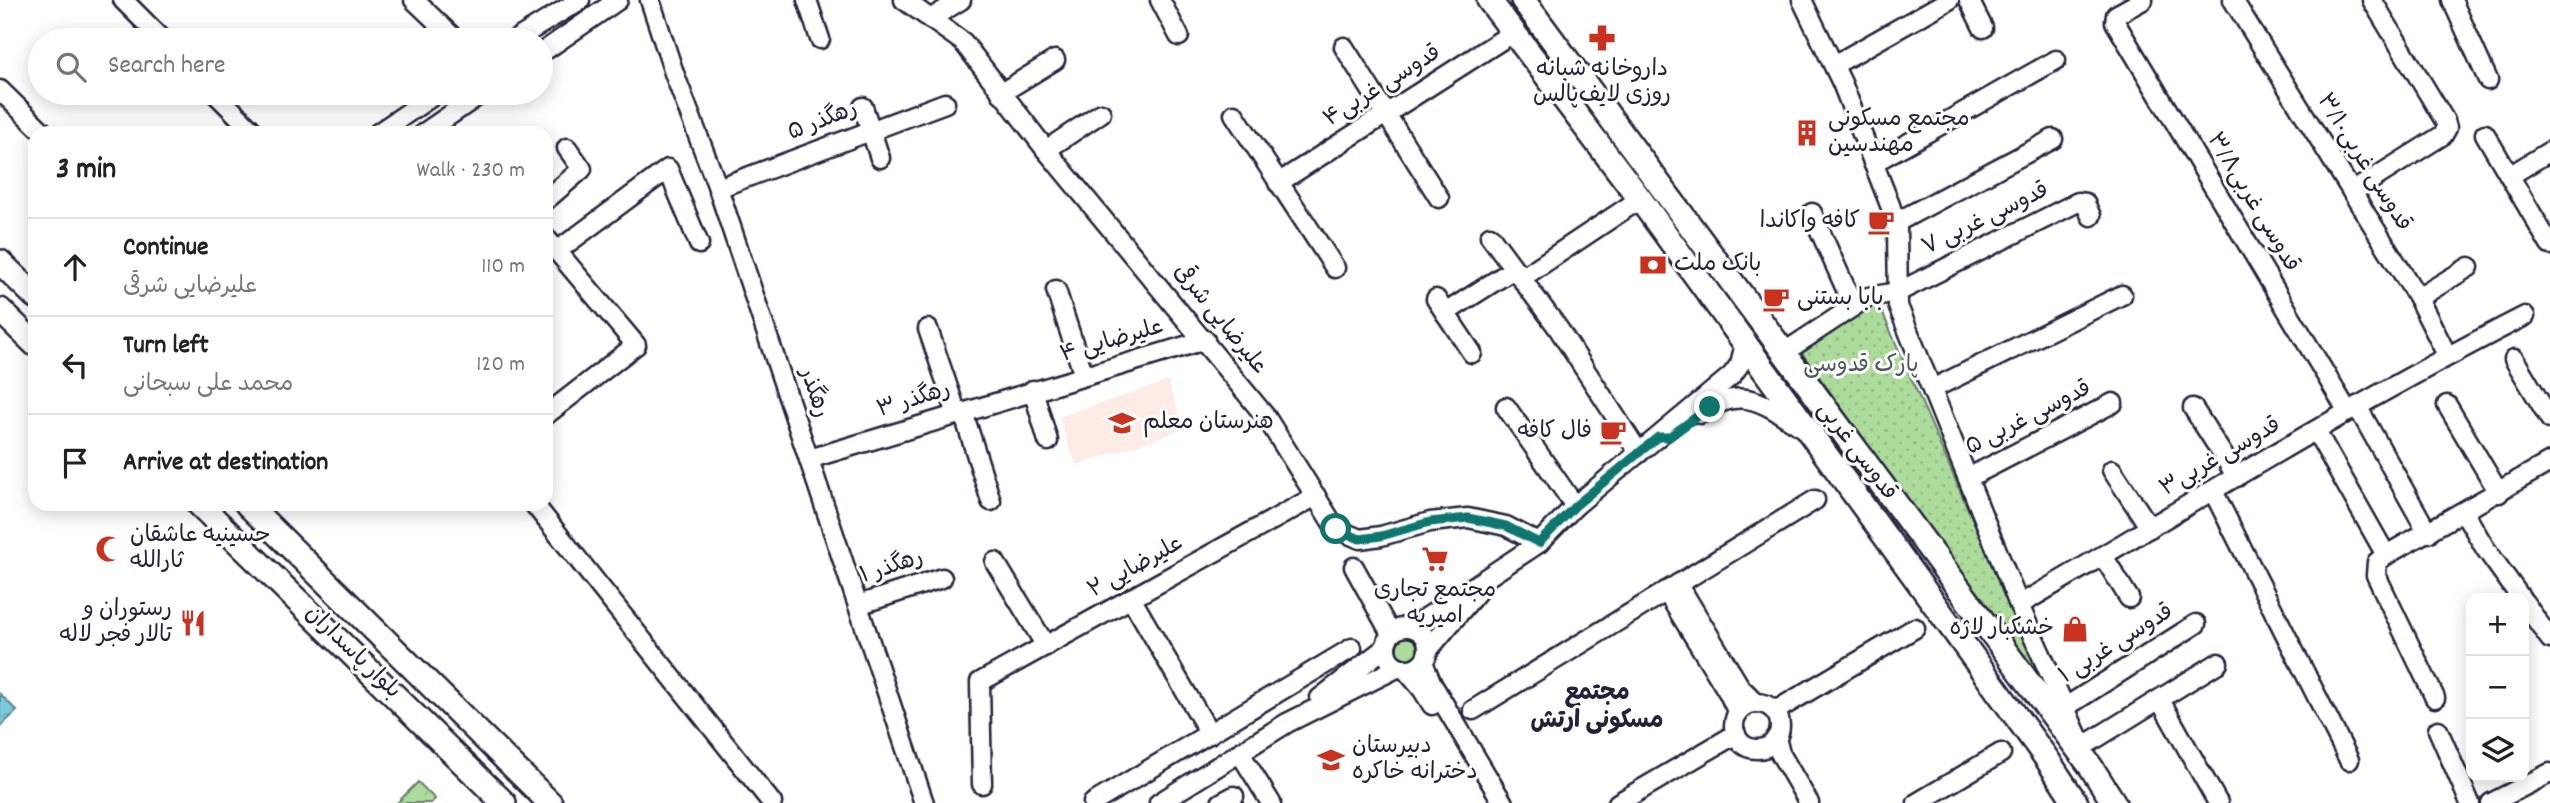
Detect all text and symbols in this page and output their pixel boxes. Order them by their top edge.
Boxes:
pharmacy icon: داروخانه شبانه روزی لایف‌پالس [1587,23,1617,53]
search box [28,28,553,105]
street label: قدوسی غربی۴ [1318,38,1448,136]
icon: search [52,48,90,86]
text: Search here [108,48,226,85]
place label: داروخانه شبانه روزی لایف‌پالس [1533,54,1671,113]
street label: قدوسی غربی۳/۱۰ [2307,88,2419,238]
street label: ۵ رهگذر [783,94,863,150]
place label: مجتمع مسکونی مهندسین [1828,104,1970,163]
building icon: مجتمع مسکونی مهندسین [1792,118,1822,148]
street label: قدوسی غربی۳/۸ [2197,127,2307,279]
text: 3 min [56,150,116,193]
text: Walk · 230 m [416,155,525,188]
street label: ۷ قدوسی غربی [1917,175,2055,265]
place label: کافه واکاندا [1759,206,1860,239]
cafe icon: کافه واکاندا [1866,207,1896,237]
text: Continue [123,230,208,267]
icon: ahead [56,248,94,286]
place label: بانک ملت [1674,249,1762,282]
bank icon: بانک ملت [1638,250,1668,280]
text: 110 m [481,251,525,284]
street label: علیرضایی شرقی [1164,257,1275,383]
text: علیرضایی شرقی [123,271,257,304]
place label: بابا بستنی [1797,283,1884,316]
cafe icon: بابا بستنی [1761,284,1791,314]
street label: ۴ علیرضایی [1056,311,1168,373]
text: Turn left [123,328,209,365]
icon: left [56,346,94,384]
text: 120 m [476,349,525,382]
park label: پارک قدوسی [1803,350,1919,383]
street label: رهگذر [789,362,837,423]
text: محمد علی سبحانی [123,369,293,402]
street label: ۵ قدوسی غربی [1960,373,2098,465]
street label: ۳ رهگذر [873,374,955,428]
route end [1694,391,1725,422]
street label: قدوسی غربی [1808,396,1904,508]
place label: هنرستان معلم [1143,407,1274,440]
school or university icon: هنرستان معلم [1107,408,1137,438]
street label: قدوسی غربی۳ [2154,410,2288,506]
place label: فال کافه [1518,416,1592,449]
cafe icon: فال کافه [1598,417,1628,447]
icon: arrive [56,444,94,482]
text: Arrive at destination [123,445,328,482]
route start [1320,513,1351,544]
place label: حسینیه عاشقان ثارالله [130,520,271,579]
street label: ۲ علیرضایی [1082,528,1190,608]
mosque icon: حسینیه عاشقان ثارالله [94,534,124,564]
street label: ۱ رهگذر [856,542,928,594]
supermarket icon: مجتمع تجاری امیریه [1420,544,1450,574]
place label: مجتمع تجاری امیریه [1374,575,1496,634]
map controls [2466,593,2529,782]
button: + [2466,593,2529,656]
place label: رستوران و تالار فجر لاله [59,594,172,653]
street label: ۱ قدوسی غربی [2053,597,2181,693]
street label: بلوار پاسداران [296,599,408,707]
restaurant icon: رستوران و تالار فجر لاله [178,608,208,638]
place label: خشکبار لاژه [1950,613,2054,646]
shop icon: خشکبار لاژه [2060,614,2090,644]
button: − [2466,656,2529,719]
district label: مجتمع مسکونی ارتش [1530,677,1664,739]
button: layers [2466,719,2529,782]
place label: دبیرستان دخترانه خاکره [1352,731,1478,790]
school or university icon: دبیرستان دخترانه خاکره [1316,745,1346,775]

